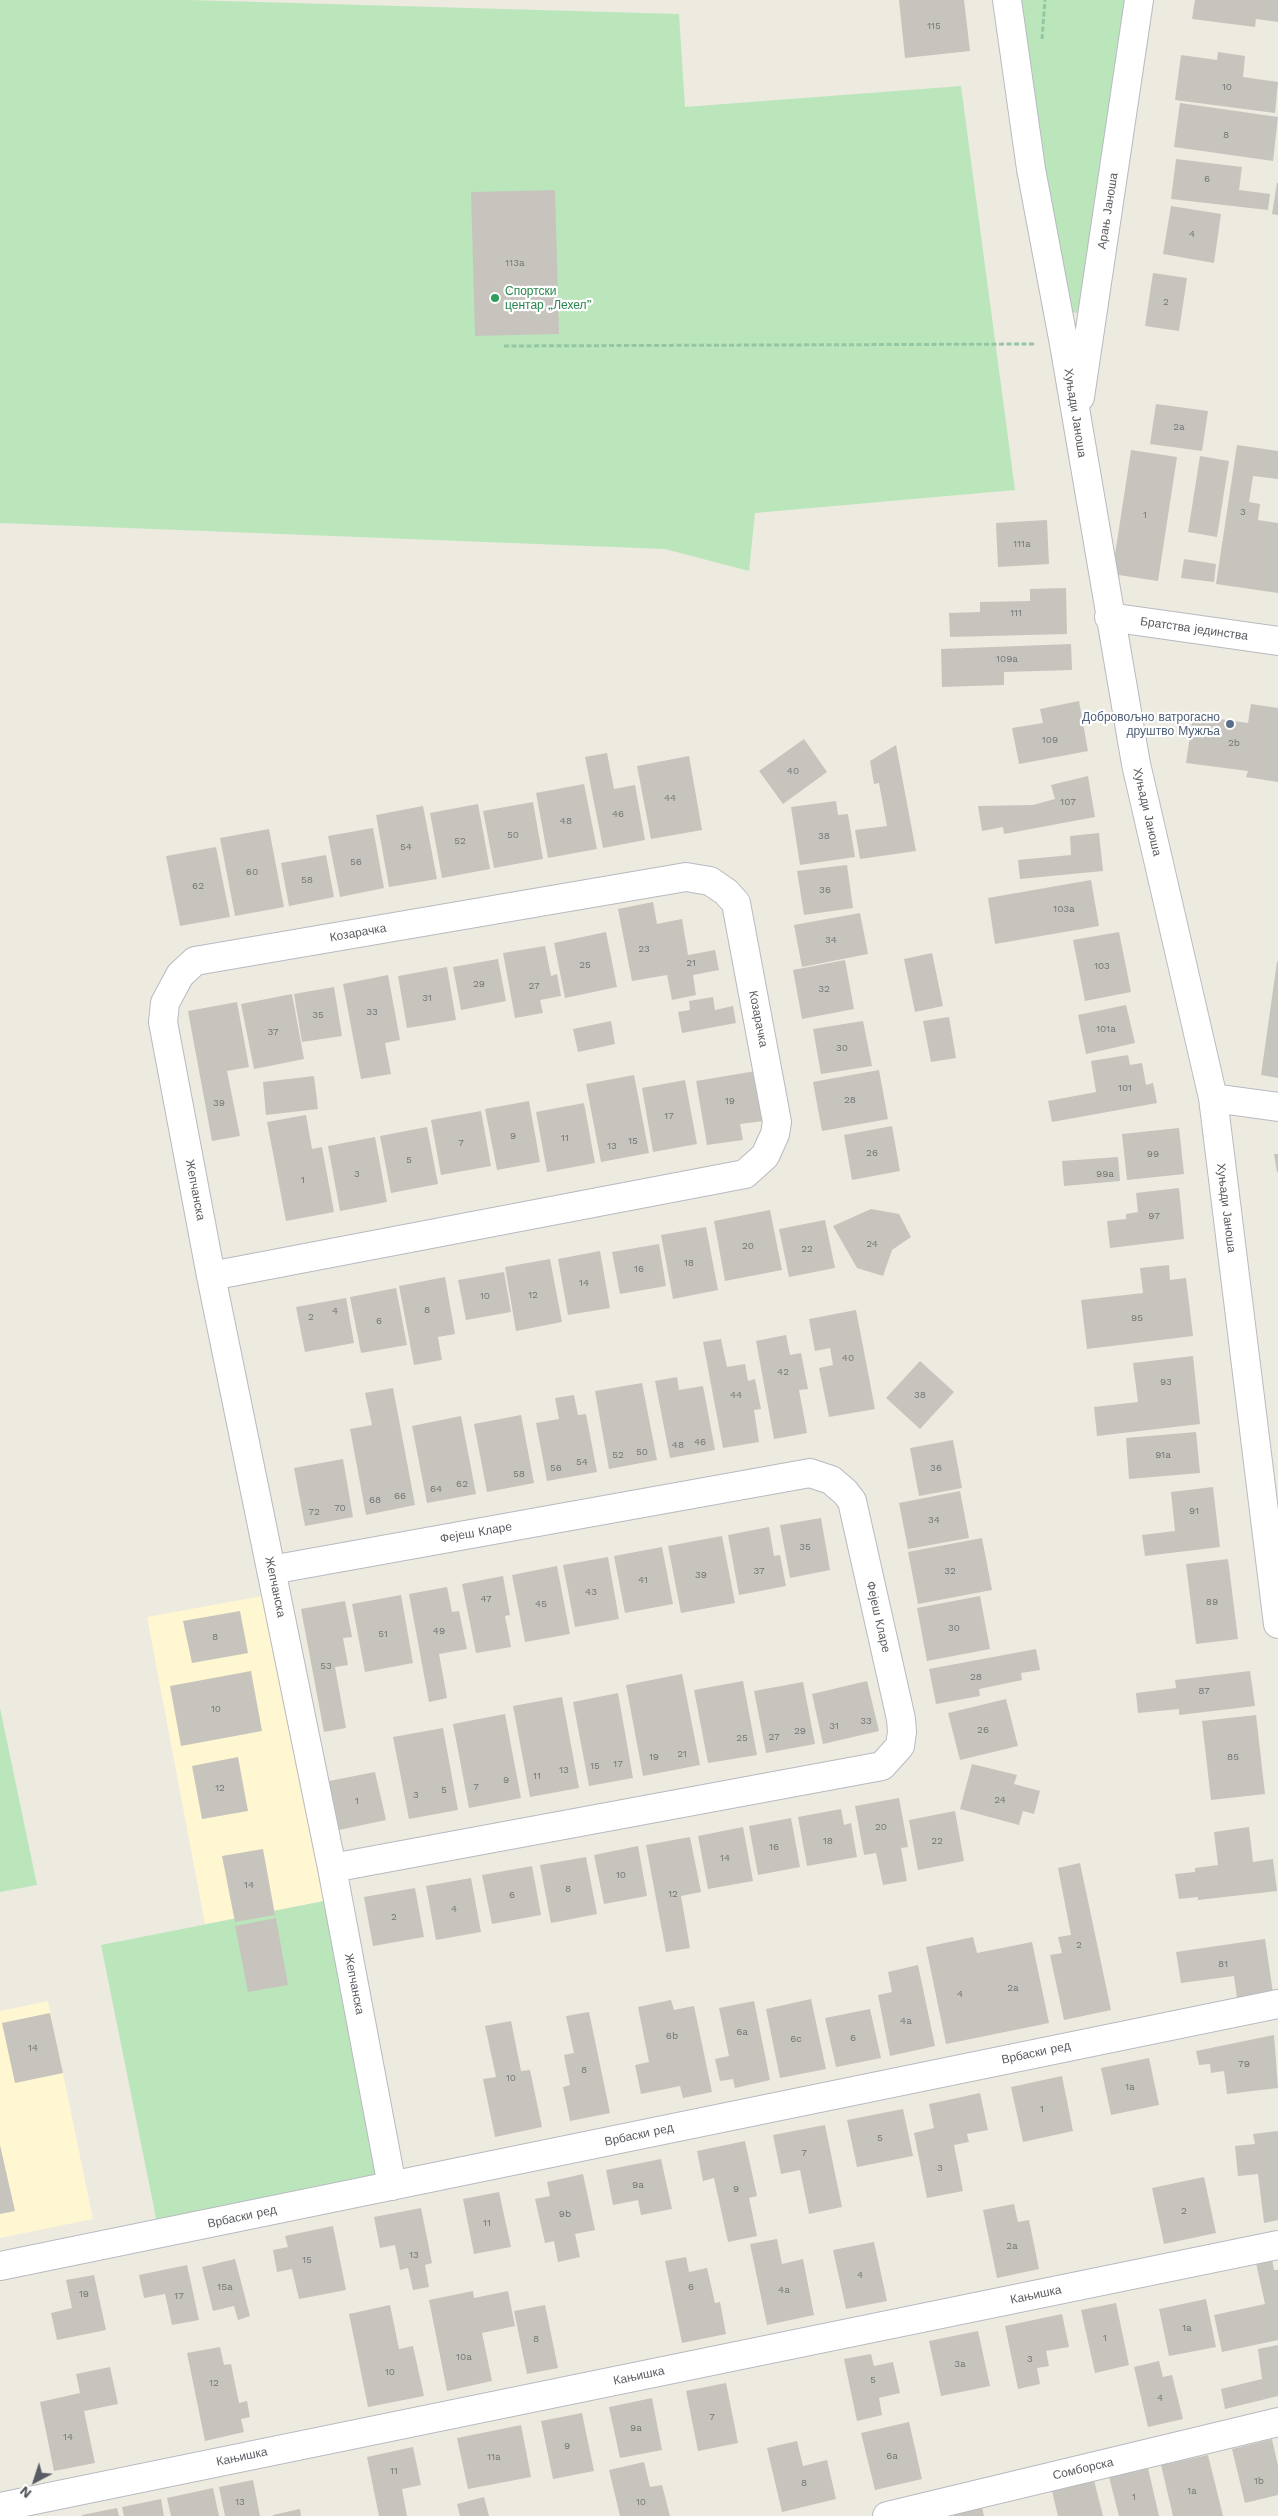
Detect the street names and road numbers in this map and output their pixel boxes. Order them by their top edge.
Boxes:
street label: Арањ Јаноша [1095,172,1121,250]
street label: Хуњади Јаноша [1061,367,1089,459]
street label: Братства јединства [1139,614,1249,644]
street label: Хуњади Јаноша [1130,766,1164,858]
street label: Козарачка [329,921,387,945]
street label: Козарачка [745,990,771,1048]
street label: Жепчанска [182,1158,208,1222]
street label: Хуњади Јаноша [1213,1162,1239,1254]
street label: Фејеш Кларе [439,1520,513,1546]
street label: Жепчанска [262,1555,288,1619]
street label: Фејеш Кларе [863,1580,893,1654]
street label: Жепчанска [341,1952,367,2016]
street label: Врбаски ред [1000,2039,1072,2067]
street label: Врбаски ред [603,2121,675,2149]
street label: Врбаски ред [206,2203,278,2231]
street label: Кањишка [1009,2283,1063,2307]
street label: Кањишка [612,2364,666,2388]
street label: Кањишка [215,2445,269,2469]
street label: Сомборска [1051,2455,1115,2483]

